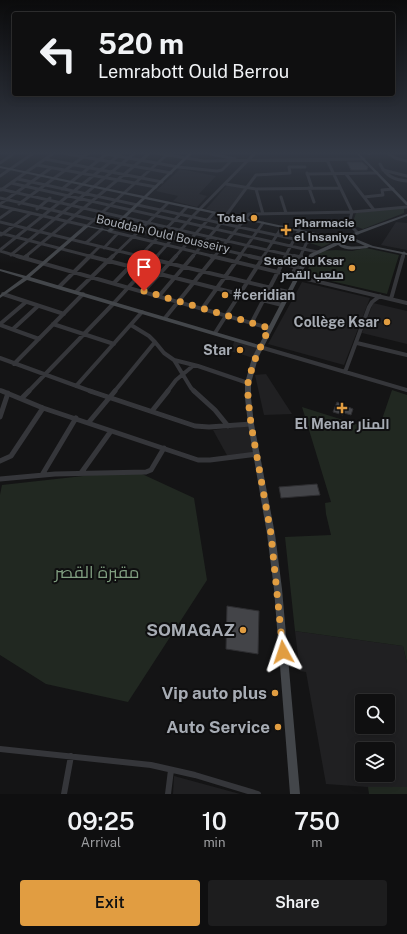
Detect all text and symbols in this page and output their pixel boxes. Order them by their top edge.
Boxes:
text: 520 m [98,27,184,60]
icon: left [32,28,84,80]
text: Lemrabott Ould Berrou [98,61,289,82]
place label: Total [217,211,246,225]
street label: Bouddah Ould Bousseiry [95,212,232,256]
marker: Total [249,213,259,223]
place label: Pharmacie el Insaniya [294,216,355,244]
marker: Pharmacie el Insaniya [281,225,291,235]
pin [127,250,161,291]
place label: Stade du Ksar ملعب القصر [264,254,344,283]
icon: arrive [133,256,155,278]
marker: Stade du Ksar ملعب القصر [347,263,357,273]
place label: #ceridian [233,287,295,303]
marker: #ceridian [220,290,230,300]
place label: Collège Ksar [294,314,379,330]
marker: Collège Ksar [382,317,392,327]
place label: Star [203,342,232,358]
marker: Star [235,345,245,355]
marker: El Menar المنار [336,402,348,414]
place label: El Menar المنار [294,416,390,432]
park label: مقبرة القصر [53,562,140,583]
place label: SOMAGAZ [146,620,235,640]
marker: SOMAGAZ [238,625,248,635]
position arrow [262,631,304,673]
place label: Vip auto plus [161,683,267,703]
marker: Vip auto plus [270,688,280,698]
map controls [355,694,395,782]
button: search [355,694,395,734]
place label: Auto Service [166,717,270,737]
marker: Auto Service [273,722,283,732]
button: layers [355,742,395,782]
text: 09:25 [67,807,135,835]
text: 10 [202,807,227,835]
text: 750 [294,807,340,835]
text: Arrival [81,835,121,850]
text: min [203,835,225,850]
text: m [311,835,323,850]
button: Exit [20,880,200,926]
button: Share [208,880,387,926]

